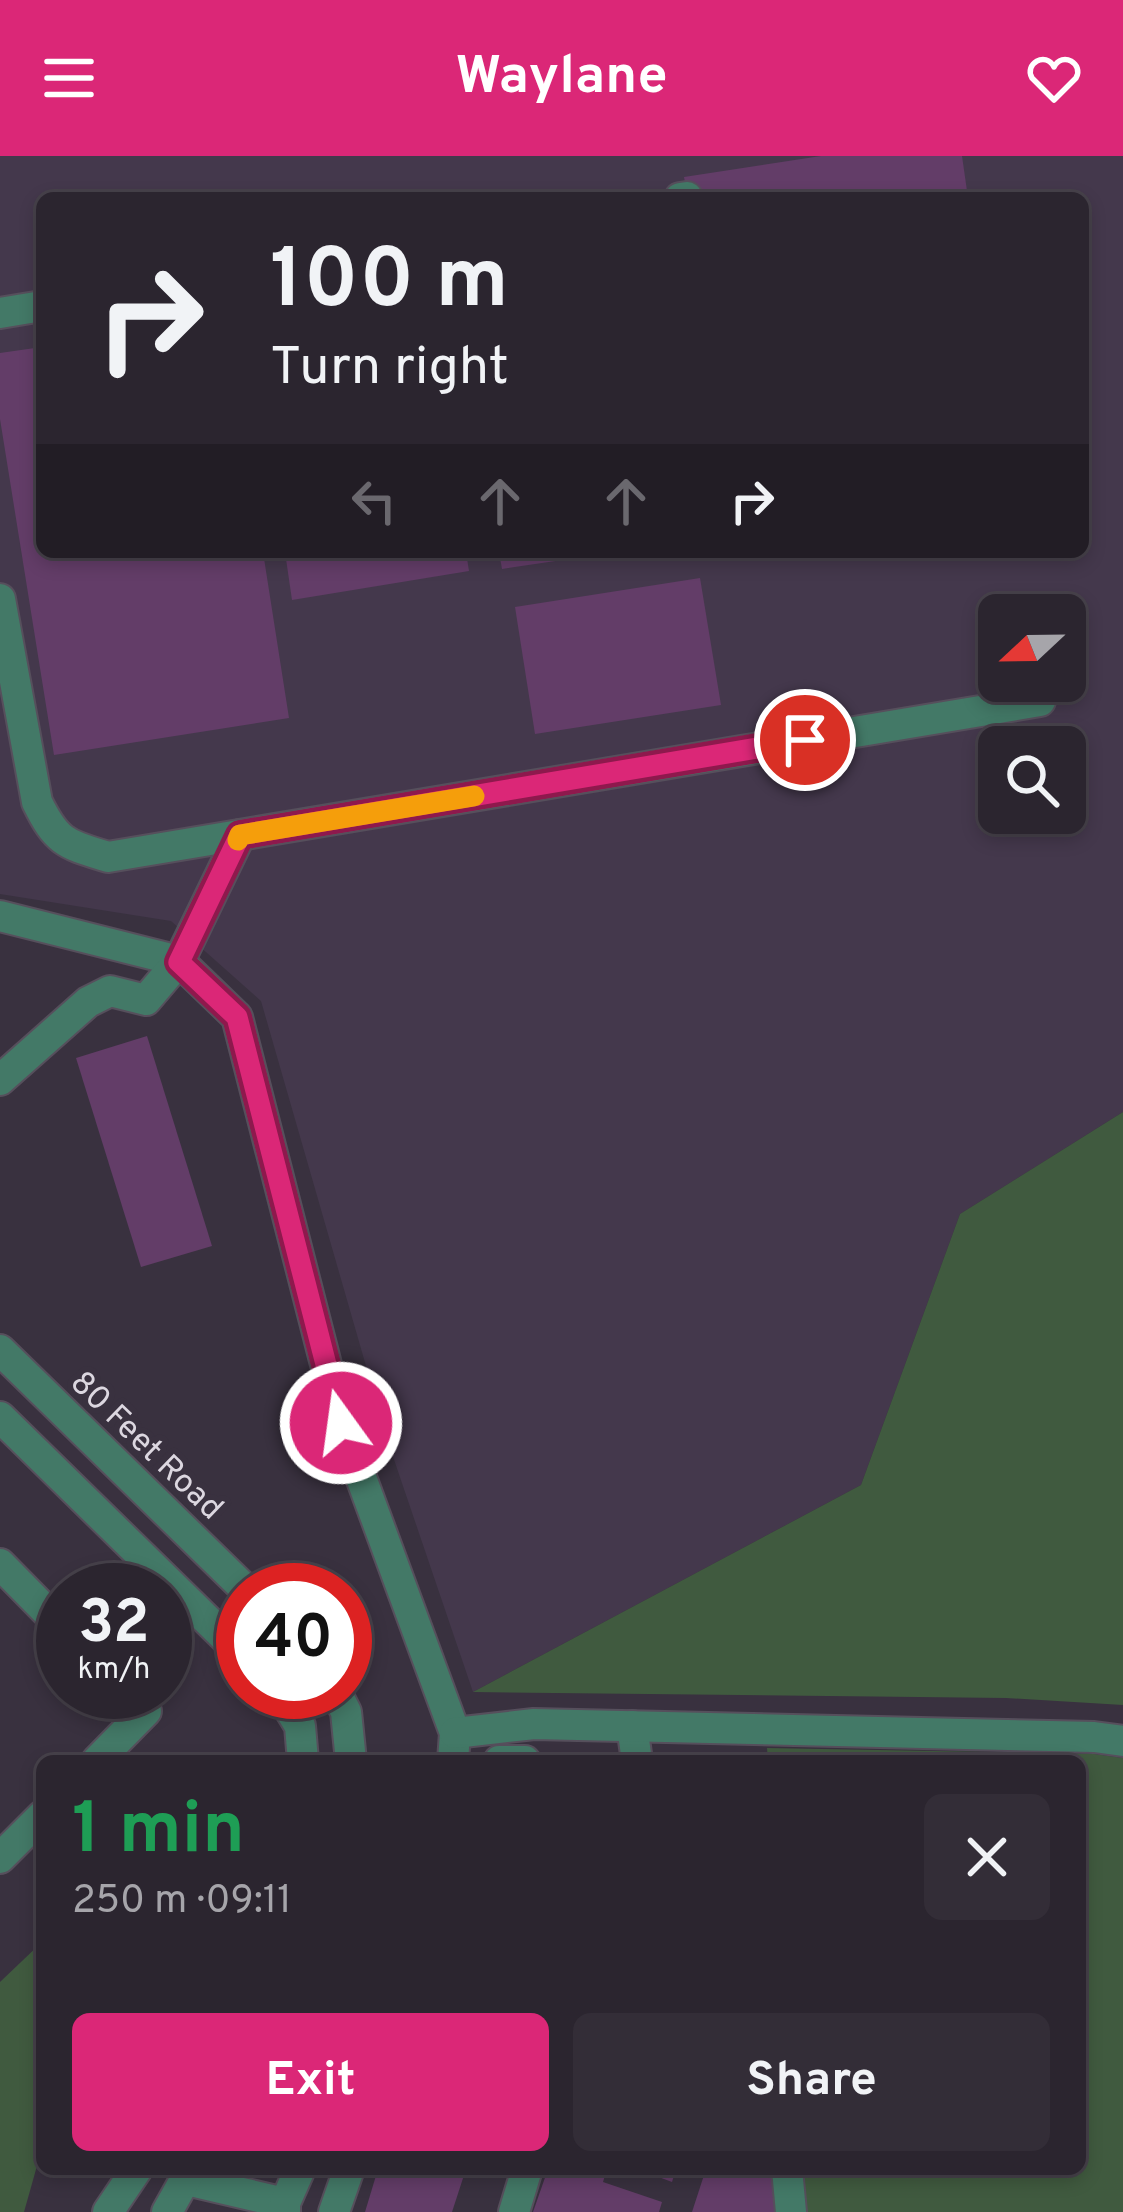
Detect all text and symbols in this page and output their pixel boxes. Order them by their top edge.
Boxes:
text: Waylane [455,44,668,113]
icon: menu [36,45,102,111]
icon: heart [1021,45,1087,111]
text: 100 m [270,231,509,337]
icon: right [72,240,228,396]
text: Turn right [270,335,509,404]
icon: left [341,468,407,534]
icon: ahead [467,468,533,534]
icon: ahead [593,468,659,534]
icon: right [719,468,785,534]
north arrow [978,594,1086,702]
map controls [978,594,1086,834]
pin [754,689,856,791]
icon: arrive [772,707,838,773]
button: search [978,726,1086,834]
position arrow [278,1360,404,1486]
street label: 80 Feet Road [60,1363,231,1530]
speed limit sign: 40 [216,1563,372,1719]
text: 32 [78,1588,150,1664]
text: km/h [78,1652,150,1689]
text: 1 min [72,1787,245,1879]
button: close [924,1794,1050,1920]
text: 250 m · 09:11 [72,1878,292,1927]
button: Exit [72,2013,549,2151]
button: Share [573,2013,1050,2151]

